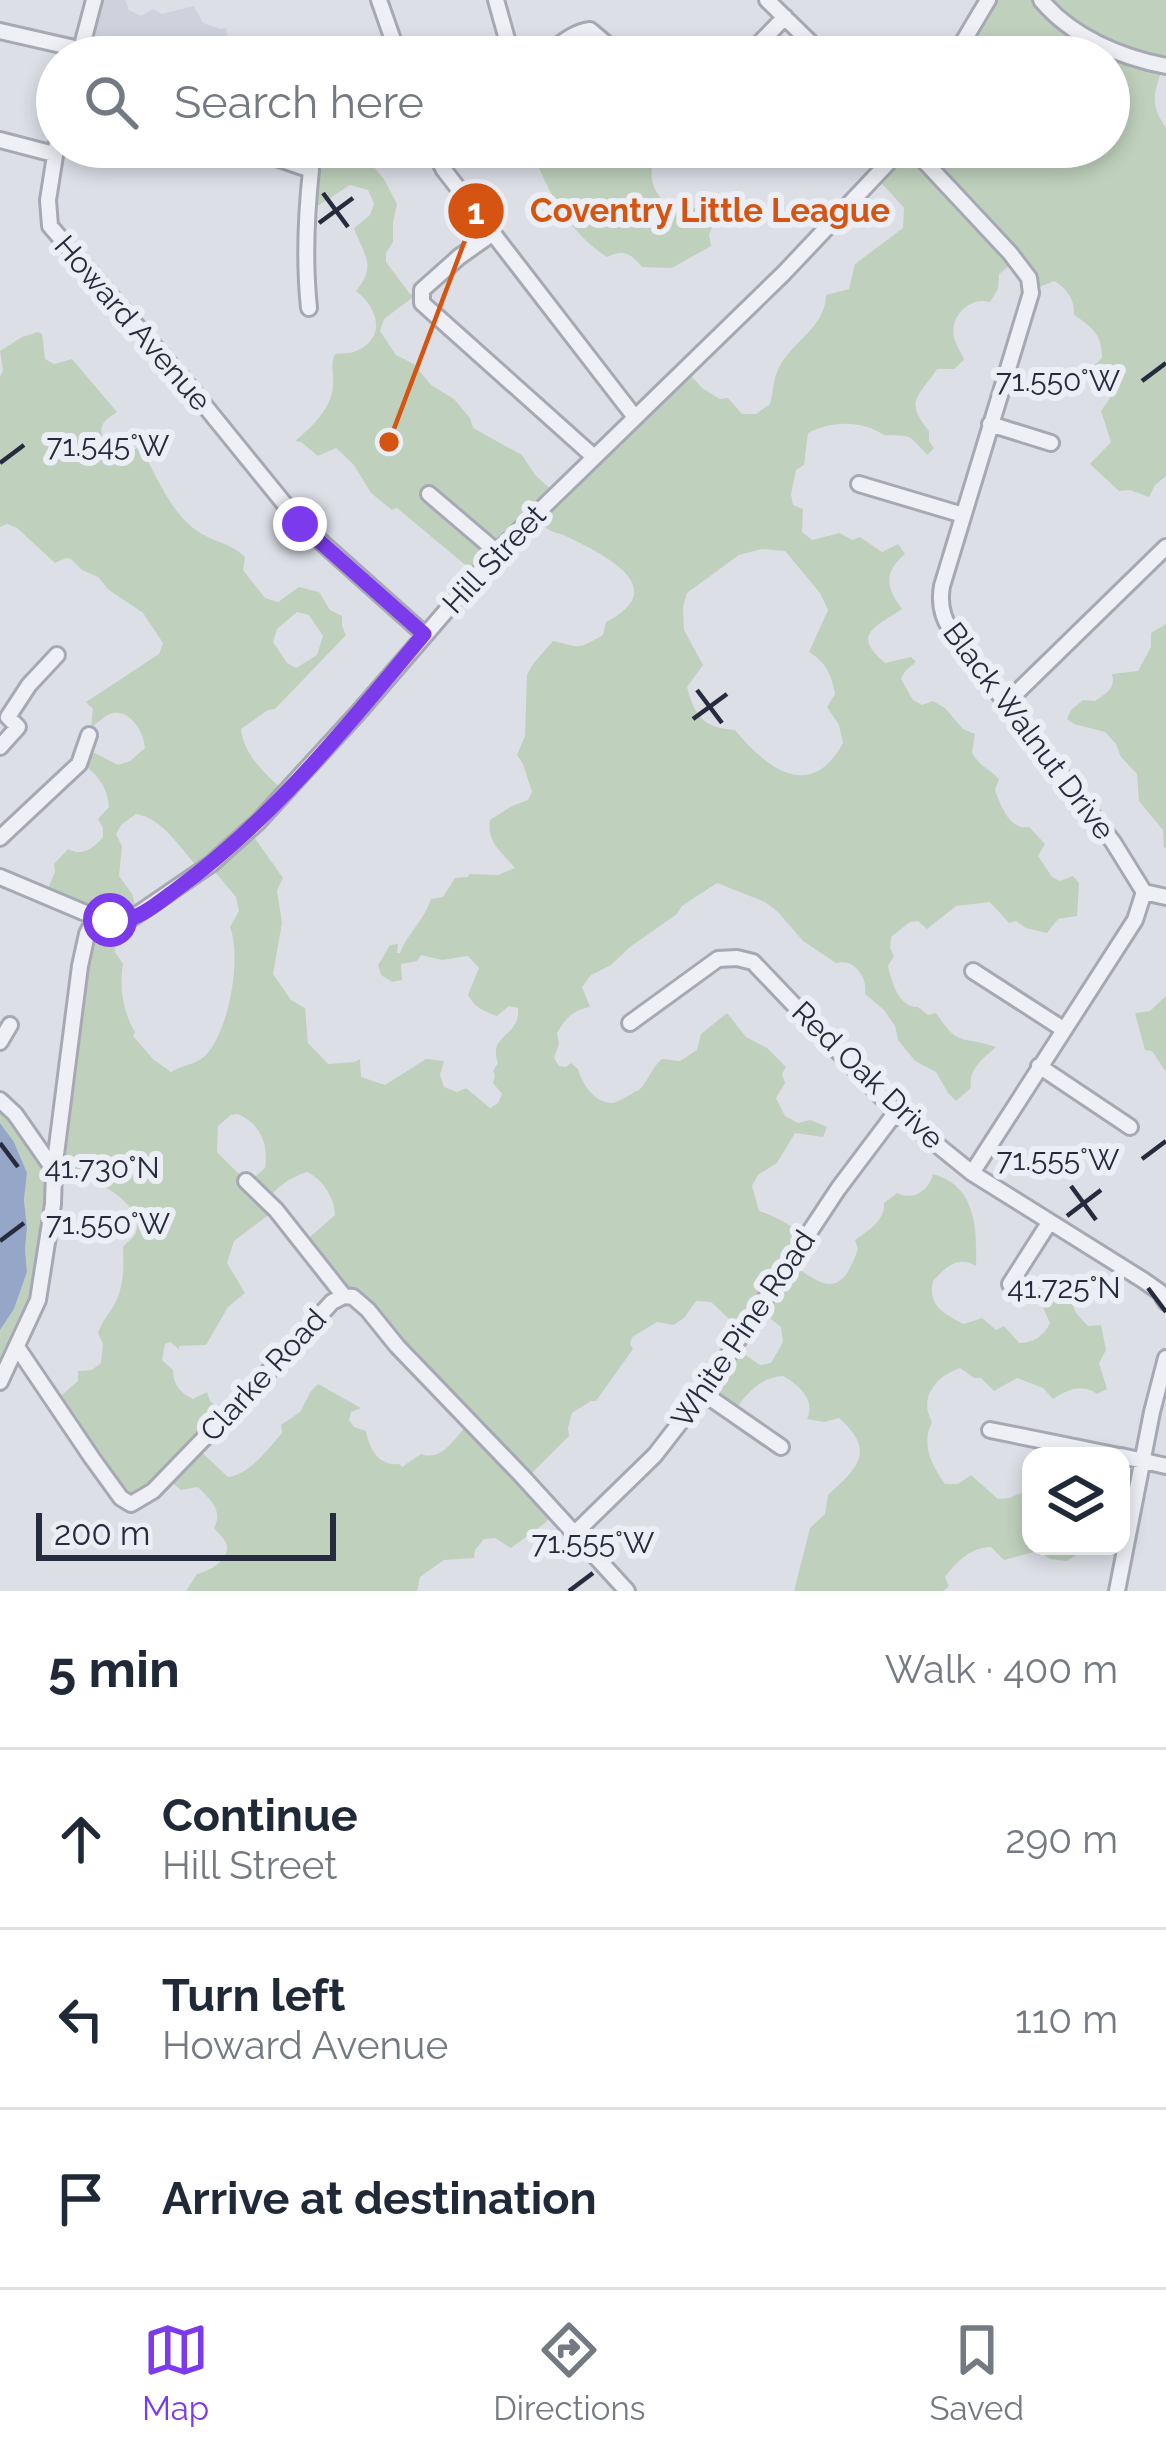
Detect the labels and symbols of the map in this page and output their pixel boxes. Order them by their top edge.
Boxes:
callout: Coventry Little League [446,176,914,245]
text: 1 [467,190,485,232]
text: Coventry Little League [530,191,890,230]
street label: Howard Avenue [48,228,218,418]
text: 71.550°W [996,363,1121,398]
text: 71.545°W [47,428,170,463]
route end [273,497,327,551]
street label: Hill Street [435,498,553,620]
street label: Black Walnut Drive [936,616,1122,846]
route start [83,893,137,947]
street label: Red Oak Drive [785,994,951,1156]
text: 71.555°W [997,1142,1120,1177]
text: 41.730°N [44,1150,160,1185]
text: 71.550°W [46,1206,171,1241]
street label: White Pine Road [664,1224,822,1434]
text: 41.725°N [1007,1270,1121,1305]
street label: Clarke Road [193,1302,333,1448]
scale bar [36,1507,336,1560]
text: 71.555°W [532,1525,655,1560]

